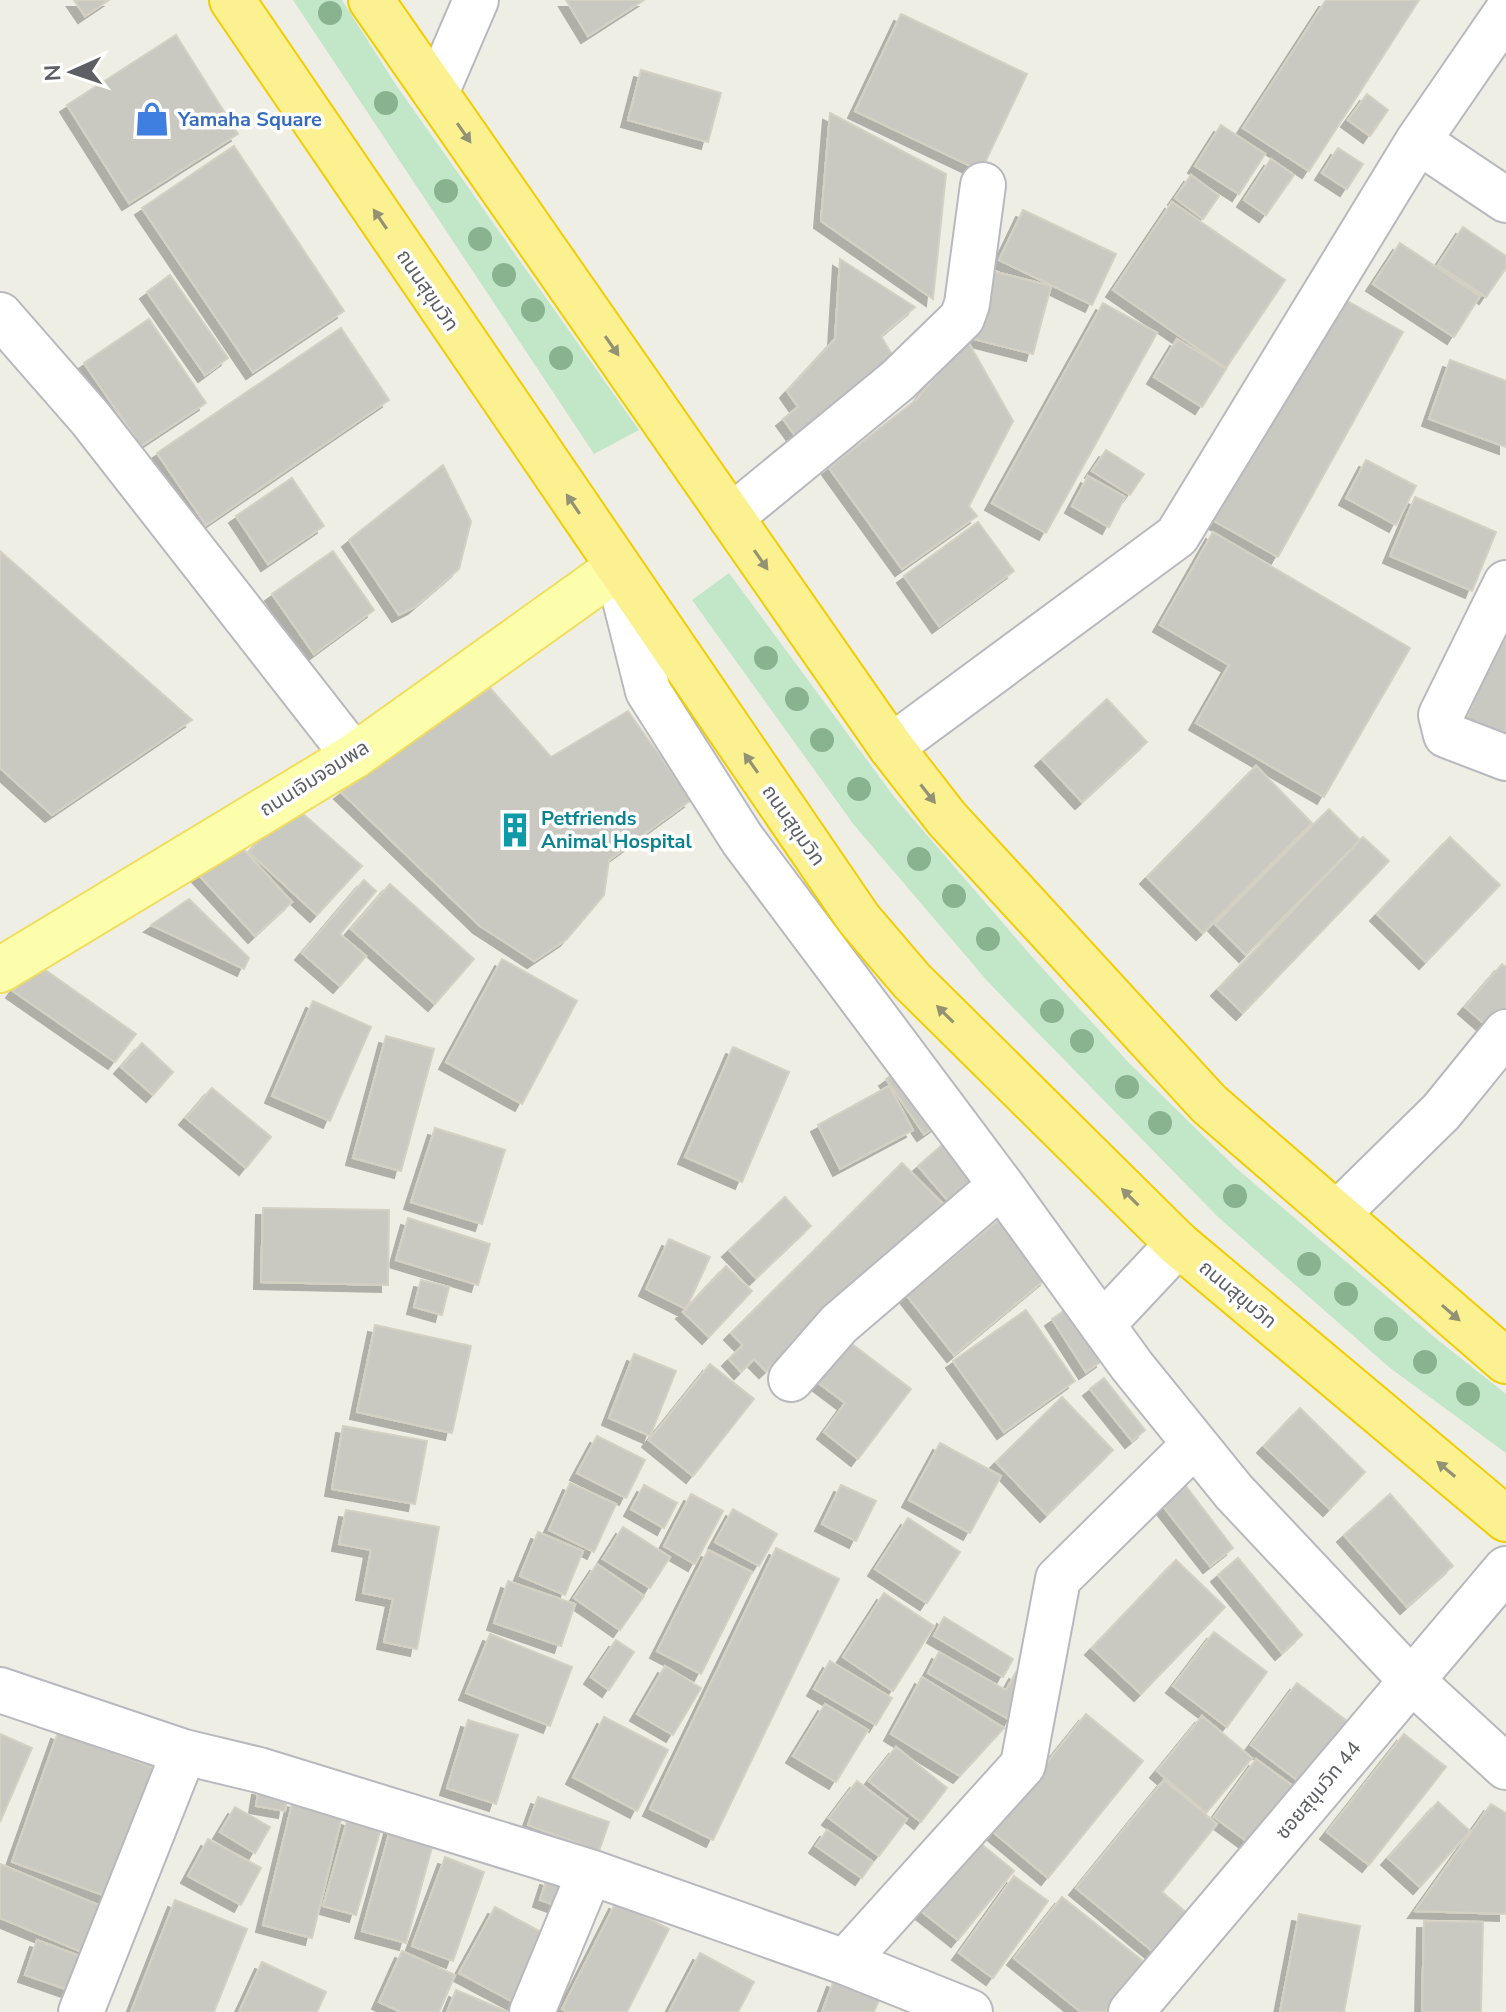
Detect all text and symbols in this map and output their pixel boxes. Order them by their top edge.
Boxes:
north arrow [32,32,112,112]
text: N [38,64,68,82]
shop icon: Yamaha Square [133,100,171,138]
place label: Yamaha Square [177,106,322,133]
one-way arrow [456,122,471,143]
one-way arrow [374,208,388,230]
street label: ถนนสุขุมวิท [390,244,465,336]
one-way arrow [604,336,619,357]
one-way arrow [566,493,581,514]
one-way arrow [753,549,768,570]
street label: ถนนเจิมจอมพล [254,734,374,823]
one-way arrow [744,752,759,773]
street label: ถนนสุขุมวิท [756,779,831,871]
one-way arrow [919,784,936,804]
place label: Petfriends Animal Hospital [541,805,692,855]
building icon: Petfriends Animal Hospital [496,811,534,849]
one-way arrow [936,1005,955,1024]
one-way arrow [1121,1188,1140,1207]
street label: ถนนสุขุมวิท [1193,1254,1282,1335]
one-way arrow [1440,1304,1460,1321]
one-way arrow [1436,1461,1456,1478]
street label: ซอยสุขุมวิท 44 [1269,1736,1367,1845]

